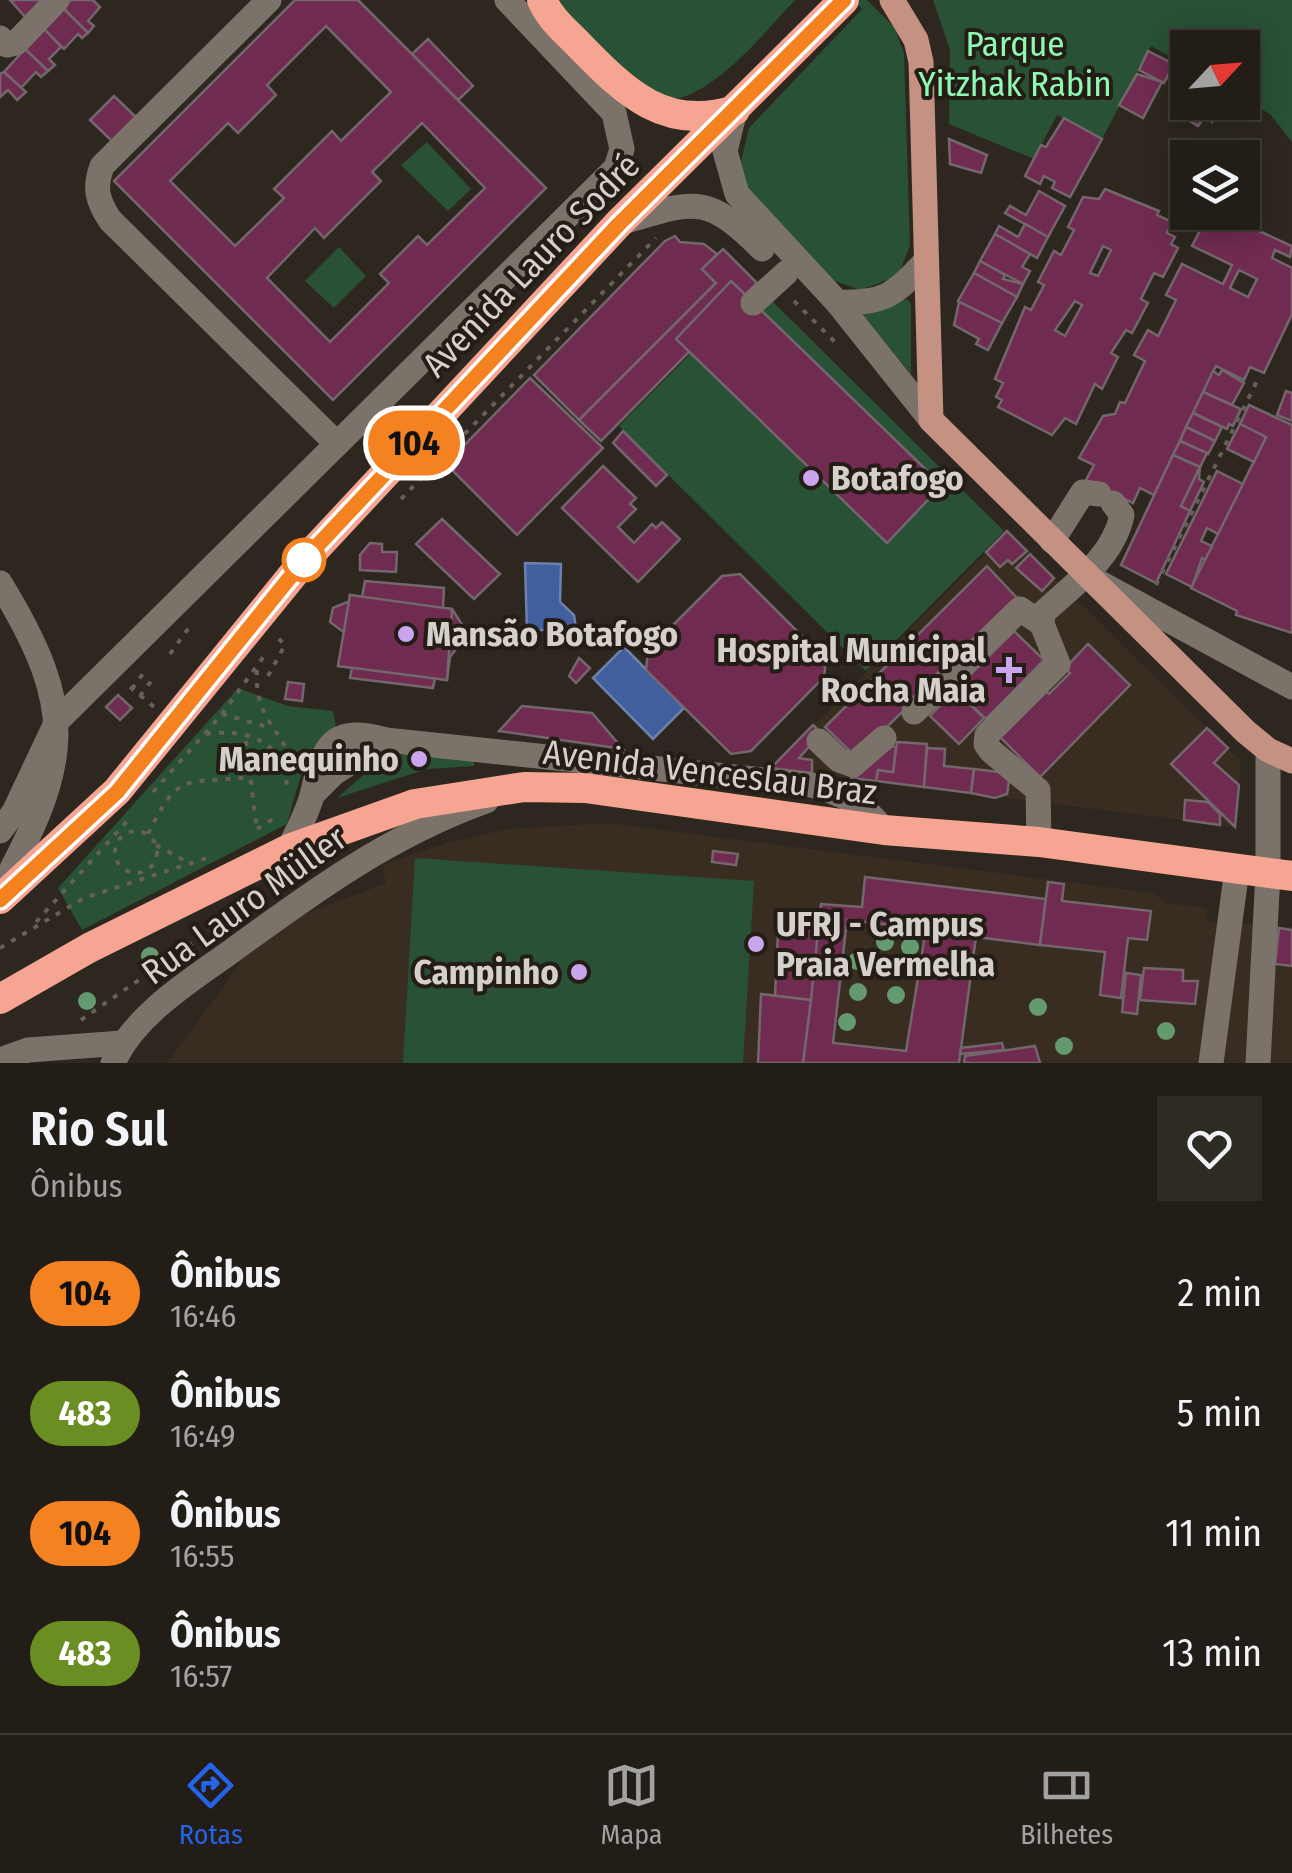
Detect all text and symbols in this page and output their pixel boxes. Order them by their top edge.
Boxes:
park label: Parque Yitzhak Rabin [918,23,1112,105]
north arrow [1170,30,1260,120]
map controls [1170,30,1260,230]
button: layers [1170,140,1260,230]
street label: Avenida Lauro Sodré [414,145,648,385]
line badge: 104 [356,410,472,476]
text: 104 [388,422,440,464]
place label: Botafogo [831,457,964,499]
marker: Botafogo [800,467,822,489]
unlabelled marker [283,539,325,581]
place label: Mansão Botafogo [426,613,678,655]
marker: Mansão Botafogo [395,623,417,645]
place label: Hospital Municipal Rocha Maia [717,629,986,711]
marker: Hospital Municipal Rocha Maia [996,657,1022,683]
street label: Avenida Venceslau Braz [541,731,879,813]
place label: Manequinho [219,738,399,780]
marker: Manequinho [408,748,430,770]
street label: Rua Lauro Müller [134,817,354,993]
place label: UFRJ - Campus Praia Vermelha [776,903,995,985]
marker: UFRJ - Campus Praia Vermelha [745,933,767,955]
place label: Campinho [413,951,559,993]
marker: Campinho [568,961,590,983]
button: heart [1157,1096,1262,1201]
text: Rio Sul [30,1100,168,1158]
text: Ônibus [30,1167,122,1205]
text: Ônibus [170,1251,281,1297]
text: 2 min [1177,1270,1262,1316]
text: 104 [59,1272,111,1314]
text: 16:46 [170,1297,236,1335]
text: Ônibus [170,1371,281,1417]
text: 5 min [1177,1390,1262,1436]
text: 483 [58,1392,112,1434]
text: 16:49 [170,1417,235,1455]
text: Ônibus [170,1491,281,1537]
text: 11 min [1165,1510,1262,1556]
text: 104 [59,1512,111,1554]
text: 16:55 [170,1537,234,1575]
text: Ônibus [170,1611,281,1657]
text: 13 min [1162,1630,1262,1676]
text: 483 [58,1632,112,1674]
text: 16:57 [170,1657,232,1695]
tab: Rotas [179,1758,243,1851]
tab: Mapa [601,1758,663,1851]
tab: Bilhetes [1020,1758,1113,1851]

